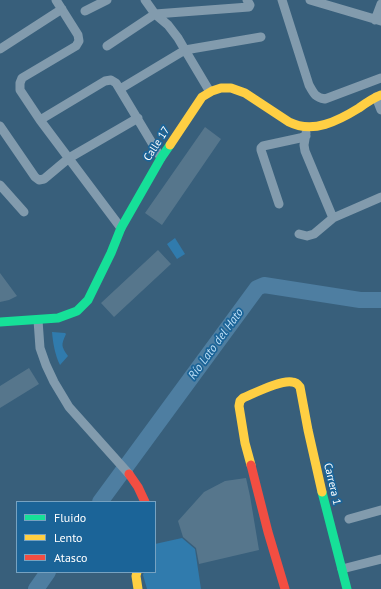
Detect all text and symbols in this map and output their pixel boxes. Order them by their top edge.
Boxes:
street label: Calle 17 [141,124,173,164]
water label: Río Lato del Hato [185,306,247,382]
street label: Carrera 1 [321,462,343,506]
legend [16,501,156,573]
text: Fluido [54,510,86,525]
text: Lento [54,530,83,545]
text: Atasco [54,550,87,565]

